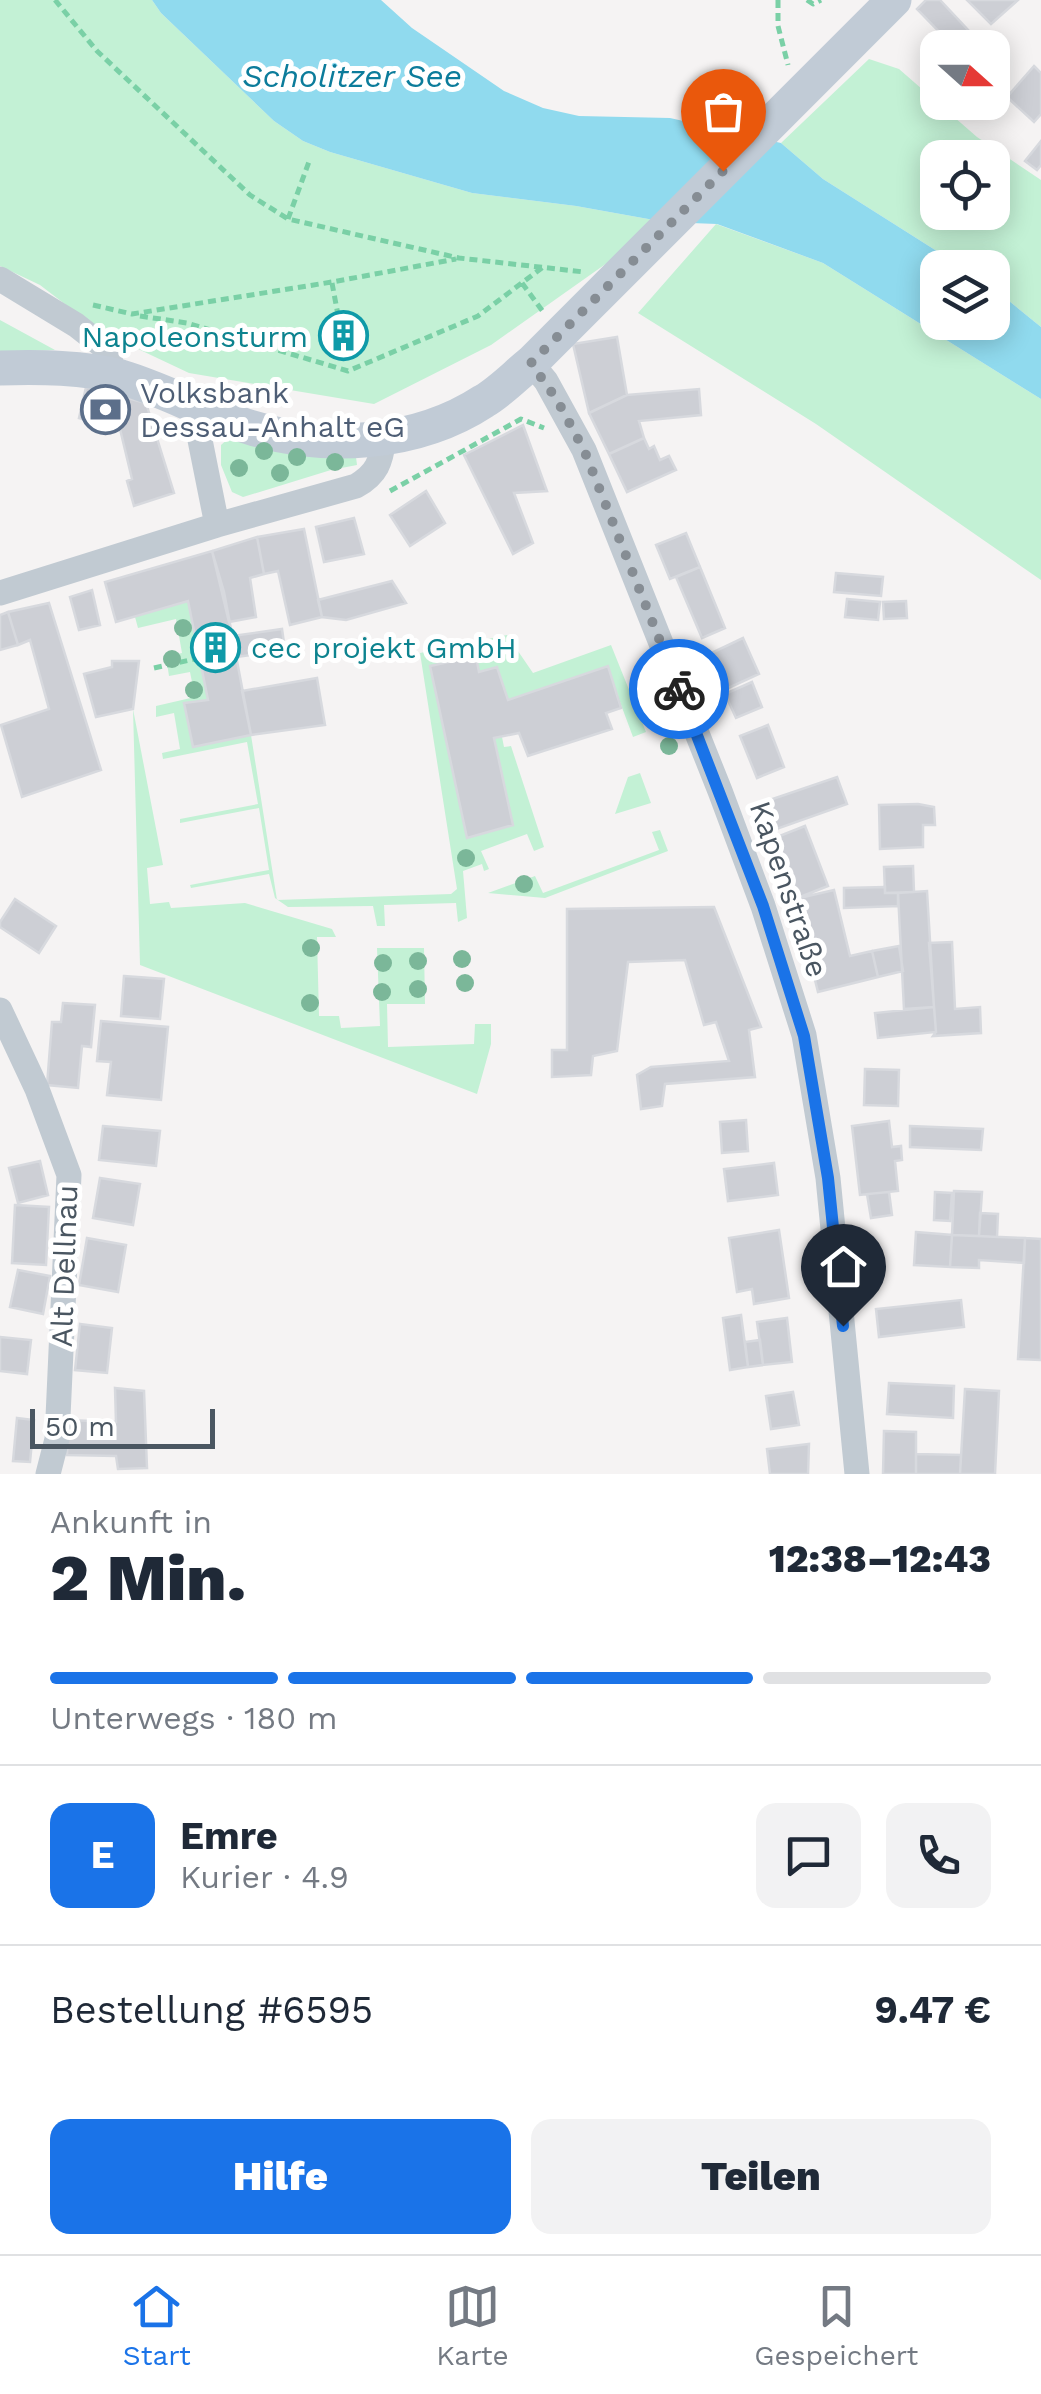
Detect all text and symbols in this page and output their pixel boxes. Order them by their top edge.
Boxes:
north arrow [920,30,1010,120]
map controls [920,30,1010,340]
water label: Scholitzer See [242,57,462,95]
pin [681,69,766,172]
icon: bag [696,84,751,139]
button: locate [920,140,1010,230]
button: layers [920,250,1010,340]
building icon: Napoleonsturm [317,310,369,362]
place label: Napoleonsturm [82,319,308,354]
place label: Volksbank Dessau-Anhalt eG [140,375,405,444]
bank icon: Volksbank Dessau-Anhalt eG [79,383,131,435]
building icon: cec projekt GmbH [190,621,242,673]
place label: cec projekt GmbH [251,630,517,665]
courier [629,639,729,739]
icon: bike [652,662,707,717]
street label: Kapenstraße [743,796,835,982]
street label: Alt Dellnau [44,1184,84,1348]
pin [801,1224,886,1327]
icon: home [816,1239,871,1294]
scale bar [30,1404,215,1448]
text: 50 m [45,1410,115,1443]
text: Ankunft in [50,1503,212,1541]
text: 12:38–12:43 [769,1537,991,1581]
text: 2 Min. [50,1540,246,1616]
text: Unterwegs · 180 m [50,1699,338,1737]
button: chat [756,1803,861,1908]
button: phone [886,1803,991,1908]
text: Emre [180,1814,278,1858]
text: E [91,1833,114,1877]
text: Kurier · 4.9 [180,1858,349,1896]
text: Bestellung #6595 [50,1988,373,2032]
text: 9.47 € [875,1988,991,2032]
button: Hilfe [50,2119,511,2234]
button: Teilen [531,2119,991,2234]
tab: Start [123,2279,191,2372]
tab: Karte [436,2279,509,2372]
tab: Gespeichert [754,2279,918,2372]

